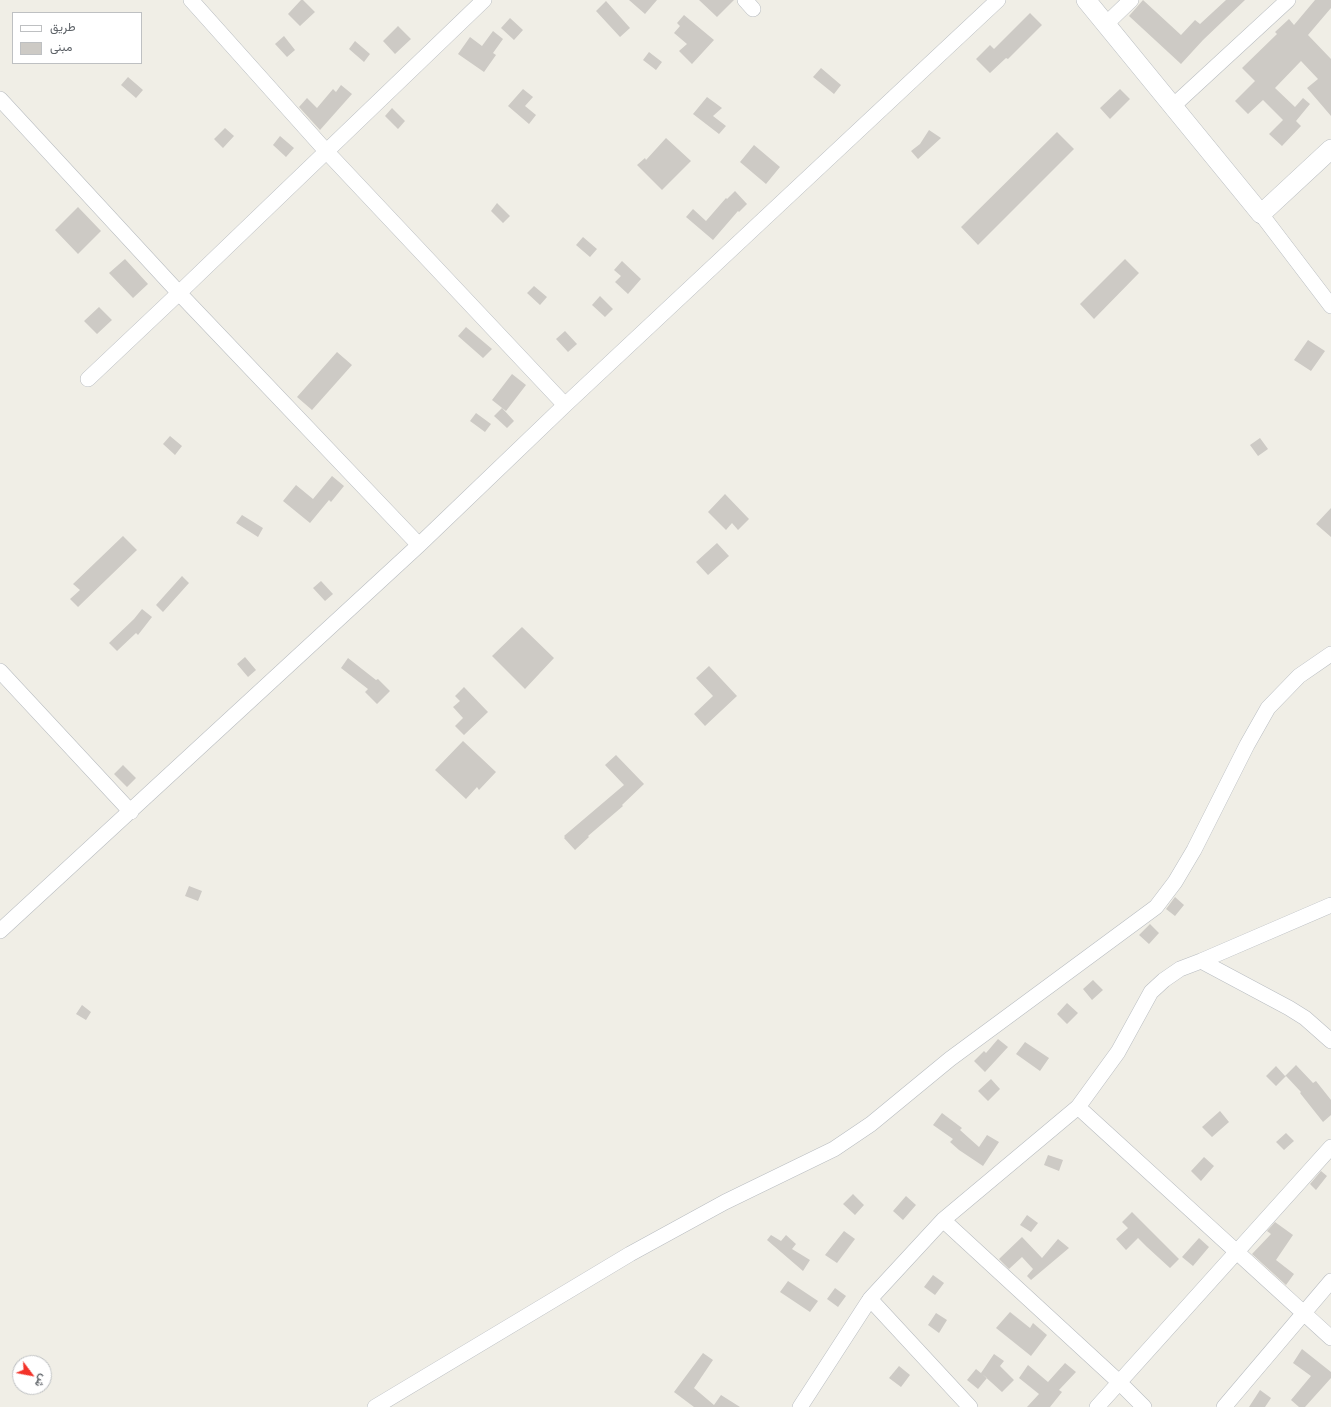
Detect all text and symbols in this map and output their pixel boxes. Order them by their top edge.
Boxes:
legend [12,12,142,64]
text: طريق [50,19,75,34]
text: مبنى [50,39,72,54]
north arrow [12,1355,52,1395]
text: ش [32,1372,51,1390]

